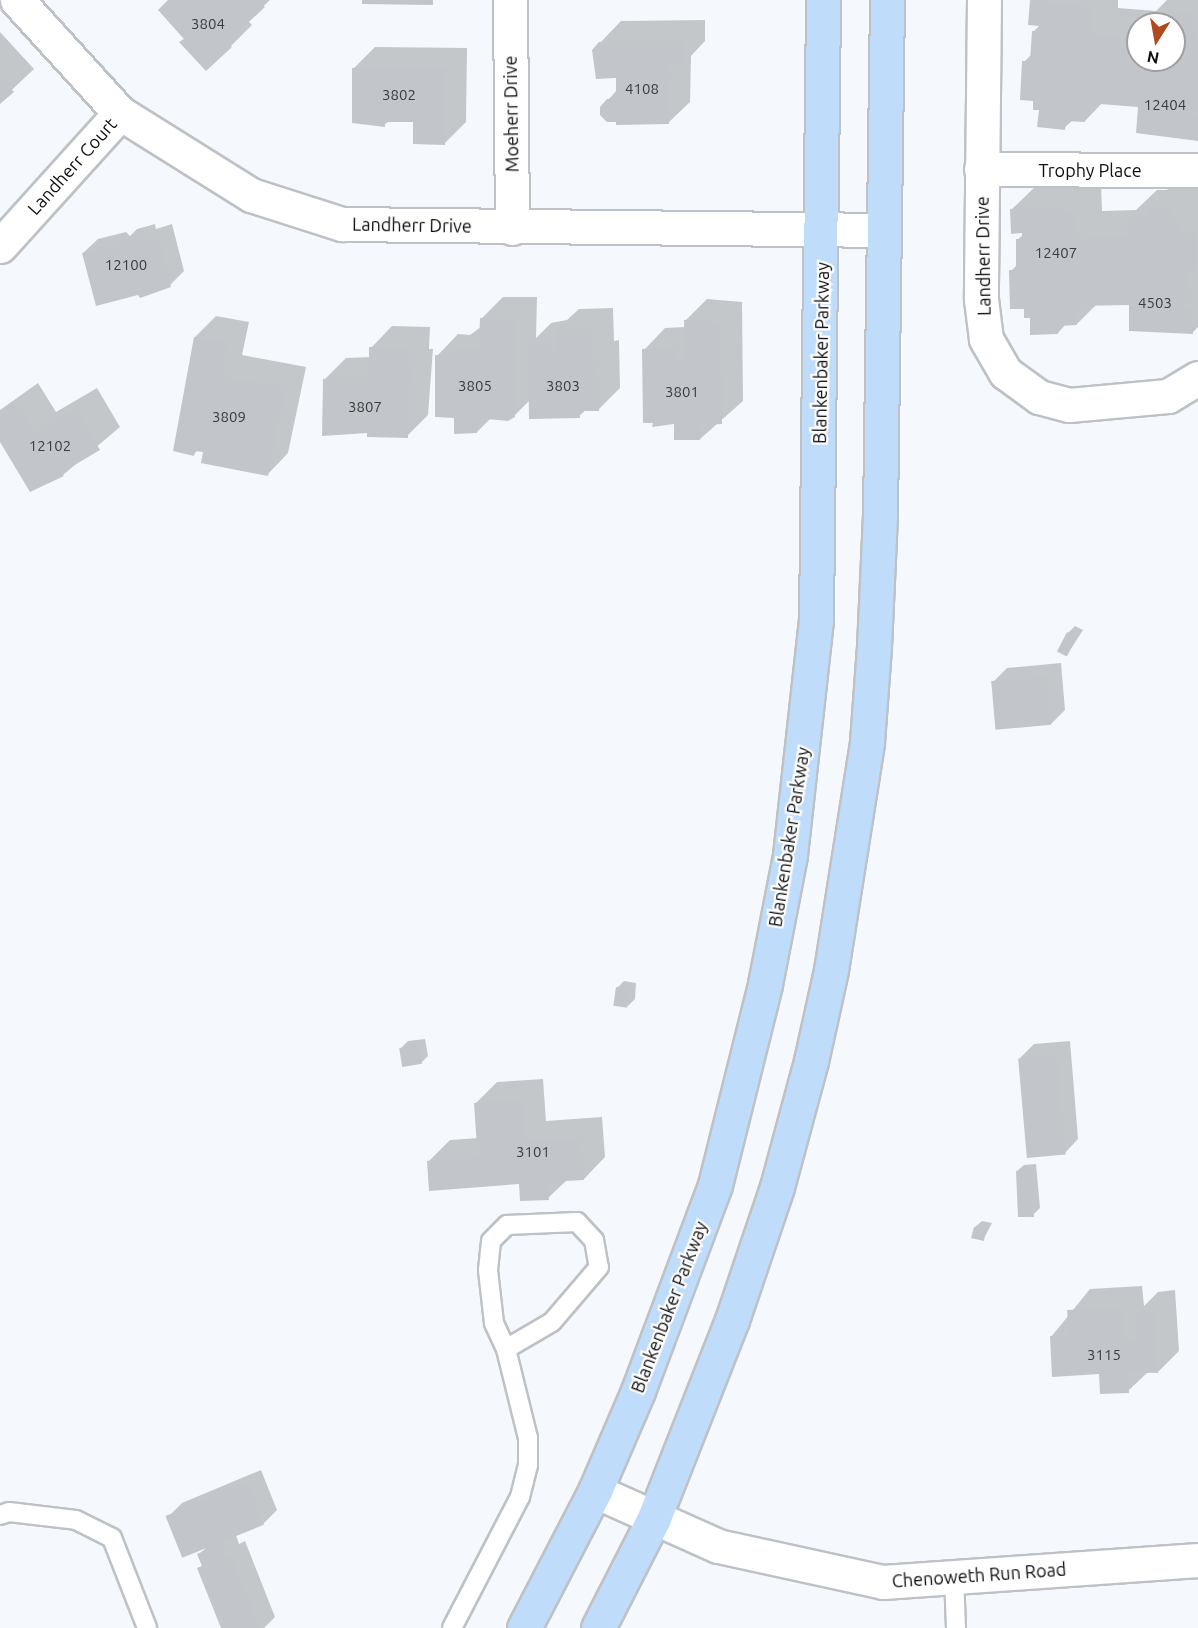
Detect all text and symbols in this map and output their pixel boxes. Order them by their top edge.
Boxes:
north arrow [1126,12,1186,72]
house number: 3804 [191,15,225,33]
text: N [1145,48,1161,68]
street label: Moeherr Drive [499,56,523,172]
house number: 4108 [625,80,659,98]
house number: 3802 [382,86,416,104]
house number: 12404 [1144,96,1186,114]
street label: Landherr Court [23,113,121,219]
street label: Trophy Place [1038,159,1142,181]
street label: Landherr Drive [971,196,995,316]
street label: Landherr Drive [352,213,472,237]
house number: 12407 [1035,244,1077,262]
house number: 12100 [105,256,147,274]
street label: Blankenbaker Parkway [809,262,833,444]
house number: 4503 [1138,294,1172,312]
house number: 3805 [458,377,492,395]
house number: 3803 [546,377,580,395]
house number: 3801 [665,383,699,401]
house number: 3807 [348,398,382,416]
house number: 3809 [212,408,246,426]
house number: 12102 [29,437,71,455]
street label: Blankenbaker Parkway [764,746,814,928]
house number: 3101 [516,1143,550,1161]
street label: Blankenbaker Parkway [626,1218,712,1396]
house number: 3115 [1087,1346,1121,1364]
street label: Chenoweth Run Road [891,1558,1067,1592]

